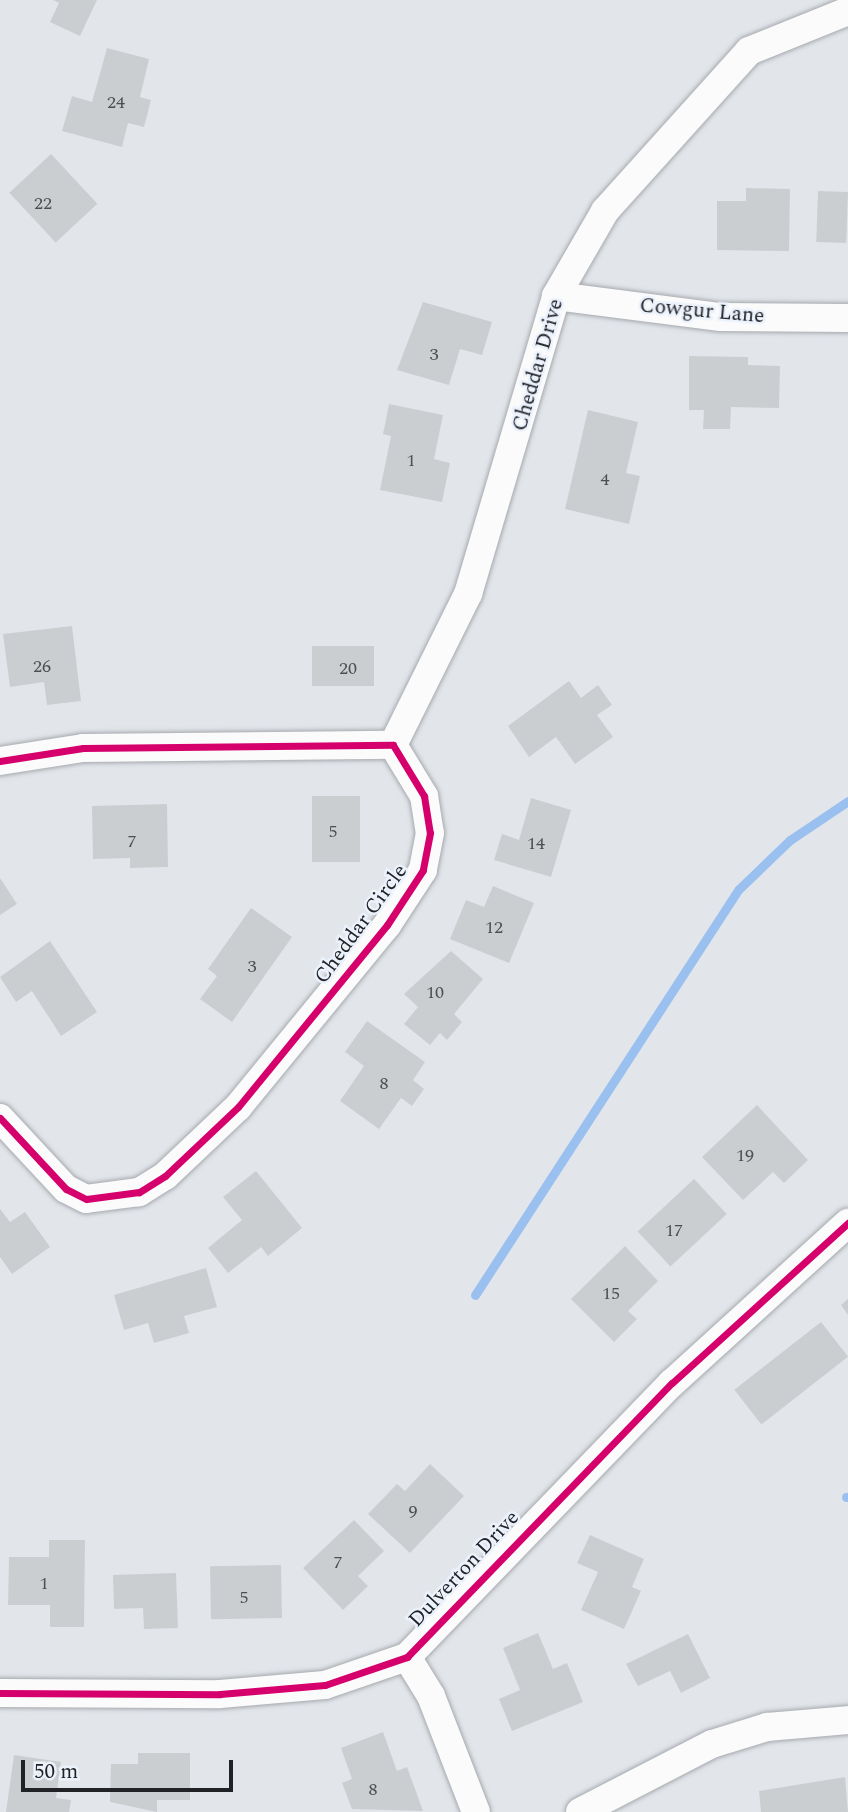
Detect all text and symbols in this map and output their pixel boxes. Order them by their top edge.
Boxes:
house number: 24 [107,92,125,114]
house number: 22 [34,193,52,215]
street label: Cowgur Lane [639,293,765,329]
street label: Cheddar Drive [507,296,569,434]
house number: 3 [430,344,438,366]
house number: 1 [407,450,415,472]
house number: 4 [601,469,609,491]
house number: 26 [33,656,51,678]
house number: 20 [339,658,357,680]
house number: 5 [329,821,337,843]
house number: 7 [128,831,136,853]
house number: 14 [527,833,545,855]
street label: Cheddar Circle [309,859,413,989]
house number: 12 [485,917,503,939]
house number: 3 [248,956,256,978]
house number: 10 [426,982,444,1004]
house number: 8 [380,1073,388,1095]
house number: 19 [736,1145,754,1167]
house number: 17 [665,1220,683,1242]
house number: 15 [602,1283,620,1305]
house number: 9 [409,1501,417,1523]
street label: Dulverton Drive [403,1505,525,1633]
house number: 7 [334,1552,342,1574]
house number: 1 [40,1573,48,1595]
house number: 5 [240,1587,248,1609]
scale bar [24,1745,236,1789]
text: 50 m [34,1756,78,1788]
house number: 8 [369,1779,377,1801]

